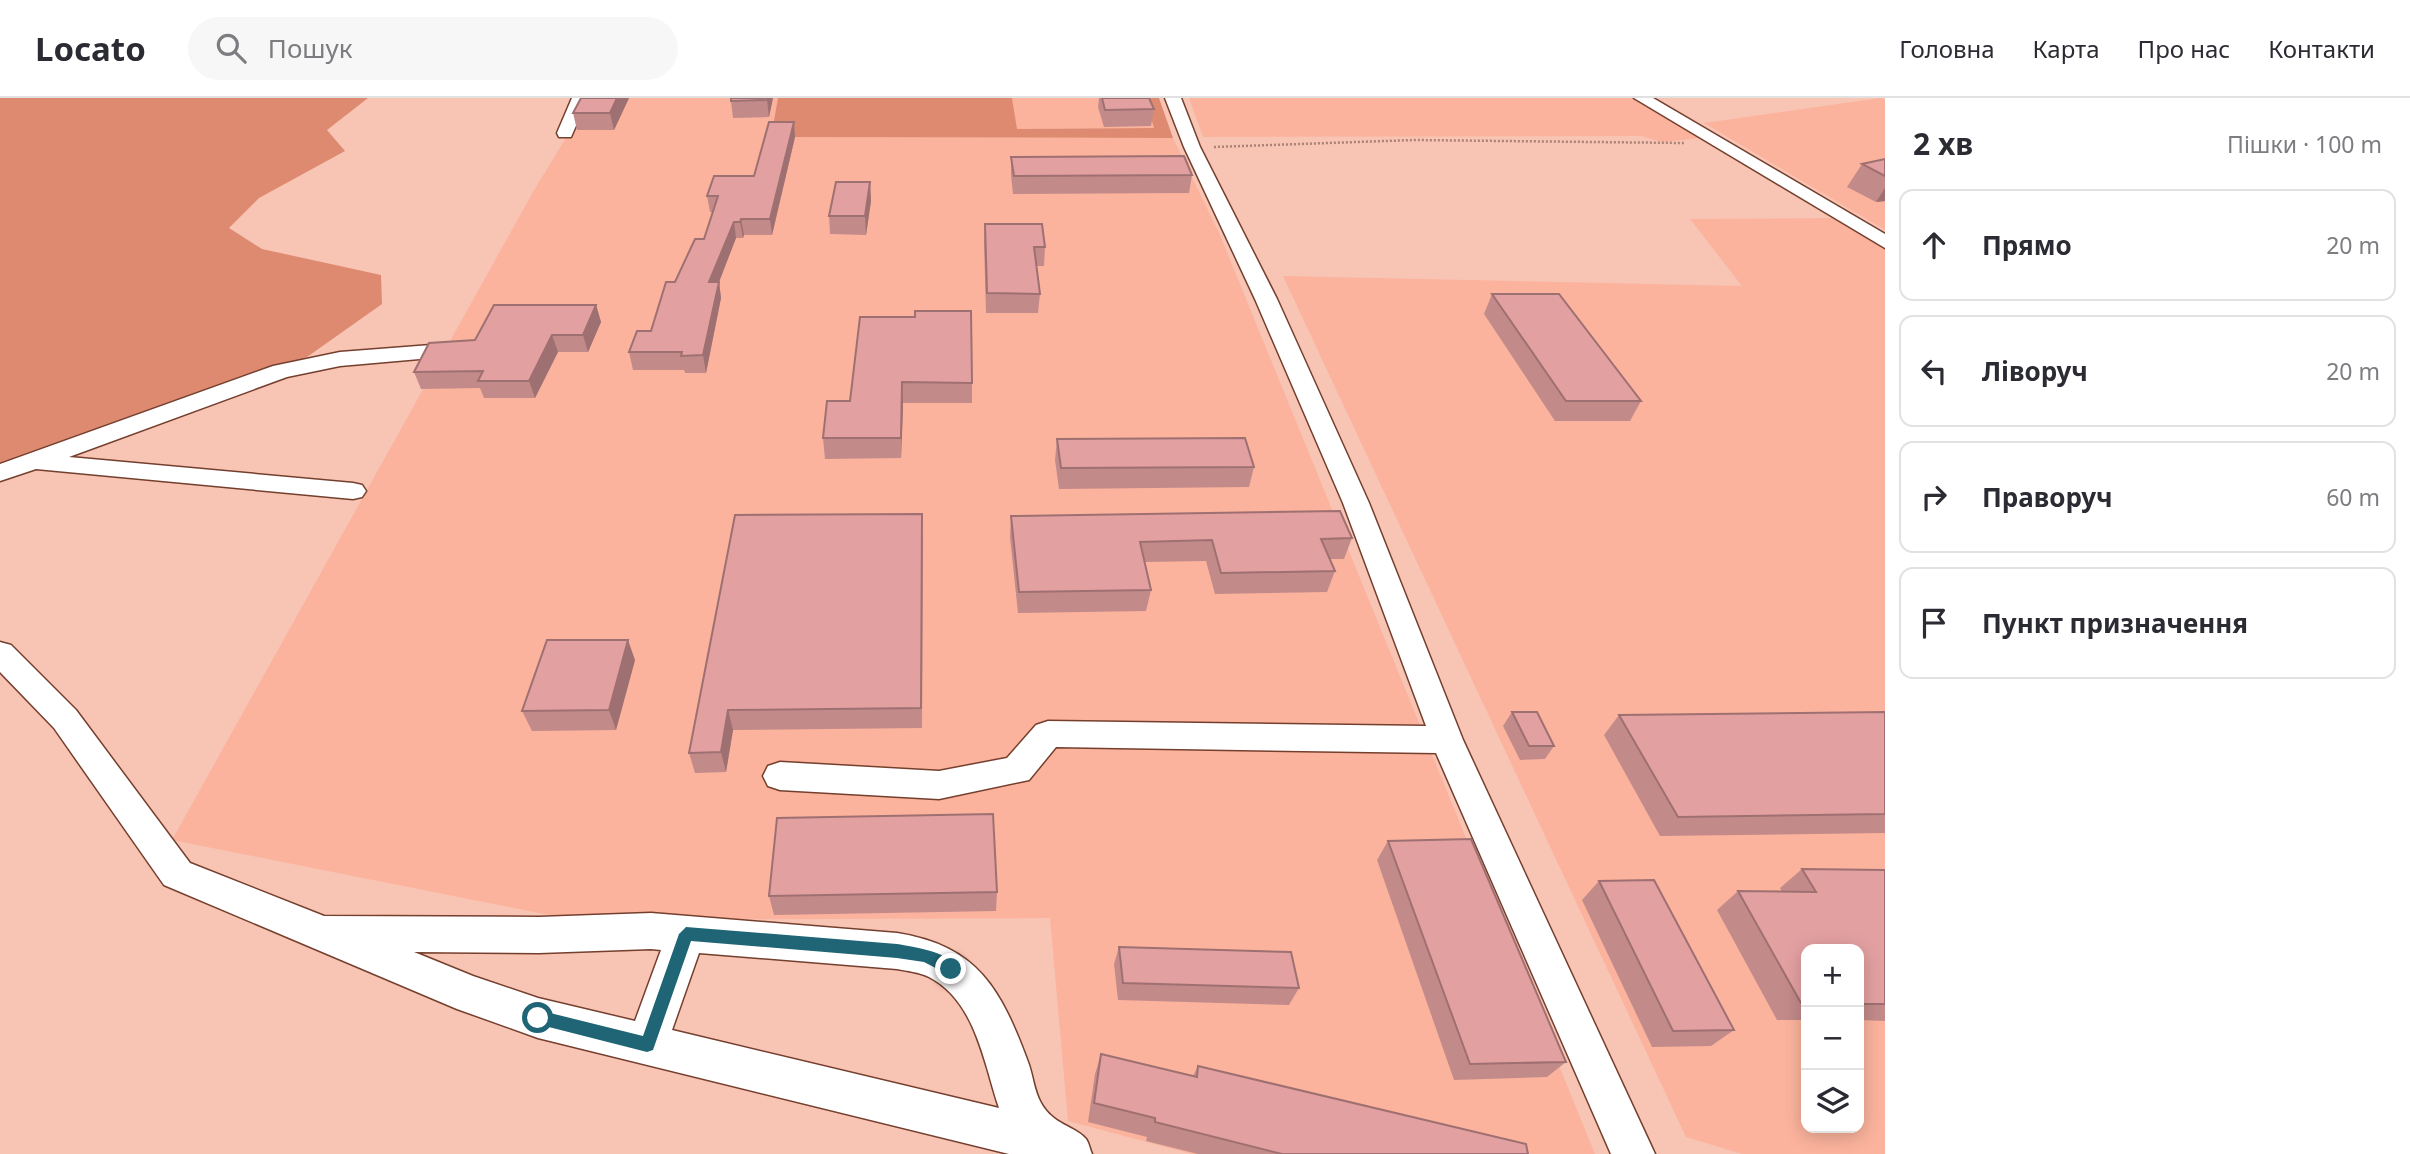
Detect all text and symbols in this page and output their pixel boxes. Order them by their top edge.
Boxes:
search box [188,17,678,80]
text: Locato [35,26,146,71]
icon: search [212,29,250,67]
text: Пошук [268,30,353,66]
text: Головна [1899,32,1995,65]
text: Карта [2033,32,2100,65]
text: Про нас [2138,32,2230,65]
text: Контакти [2268,32,2375,65]
text: 2 хв [1913,123,1973,164]
text: Пішки · 100 m [2227,128,2382,160]
icon: ahead [1915,226,1953,264]
text: Прямо [1982,227,2072,263]
text: 20 m [2326,229,2380,261]
icon: left [1915,352,1953,390]
text: Ліворуч [1982,353,2088,389]
text: 20 m [2326,355,2380,387]
icon: right [1915,478,1953,516]
text: Праворуч [1982,479,2113,515]
text: 60 m [2326,481,2380,513]
icon: arrive [1915,604,1953,642]
text: Пункт призначення [1982,605,2248,641]
map controls [1801,944,1864,1133]
button: + [1801,944,1864,1007]
route end [935,953,966,984]
route start [522,1002,553,1033]
button: − [1801,1007,1864,1070]
button: layers [1801,1070,1864,1133]

